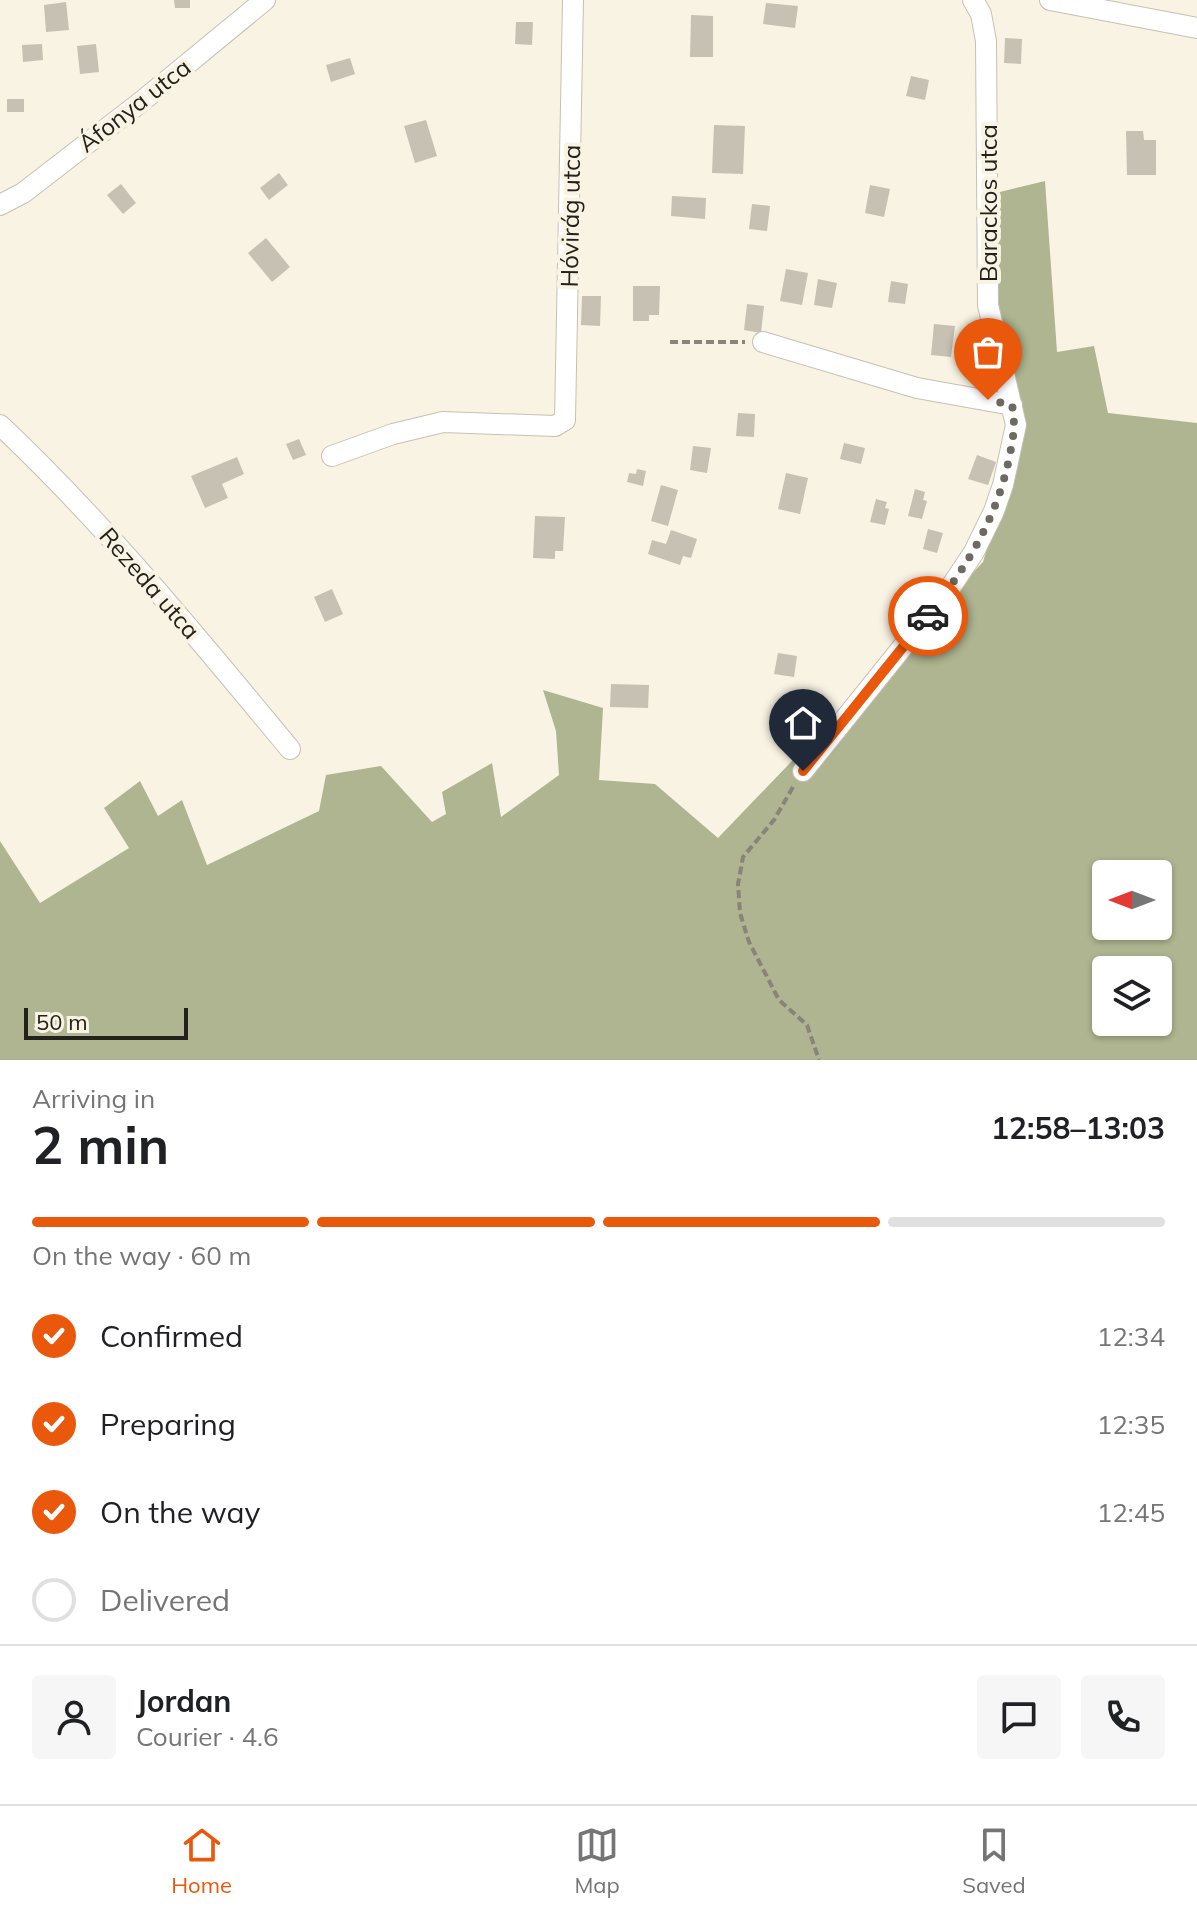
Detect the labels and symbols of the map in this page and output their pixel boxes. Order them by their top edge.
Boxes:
street label: Áfonya utca [72,52,196,158]
street label: Barackos utca [973,124,1003,282]
street label: Hóvirág utca [554,144,586,288]
pin [954,318,1022,400]
street label: Rezeda utca [93,521,207,645]
courier [888,576,968,656]
pin [769,689,837,771]
north arrow [1092,860,1172,940]
scale bar [24,1004,188,1040]

